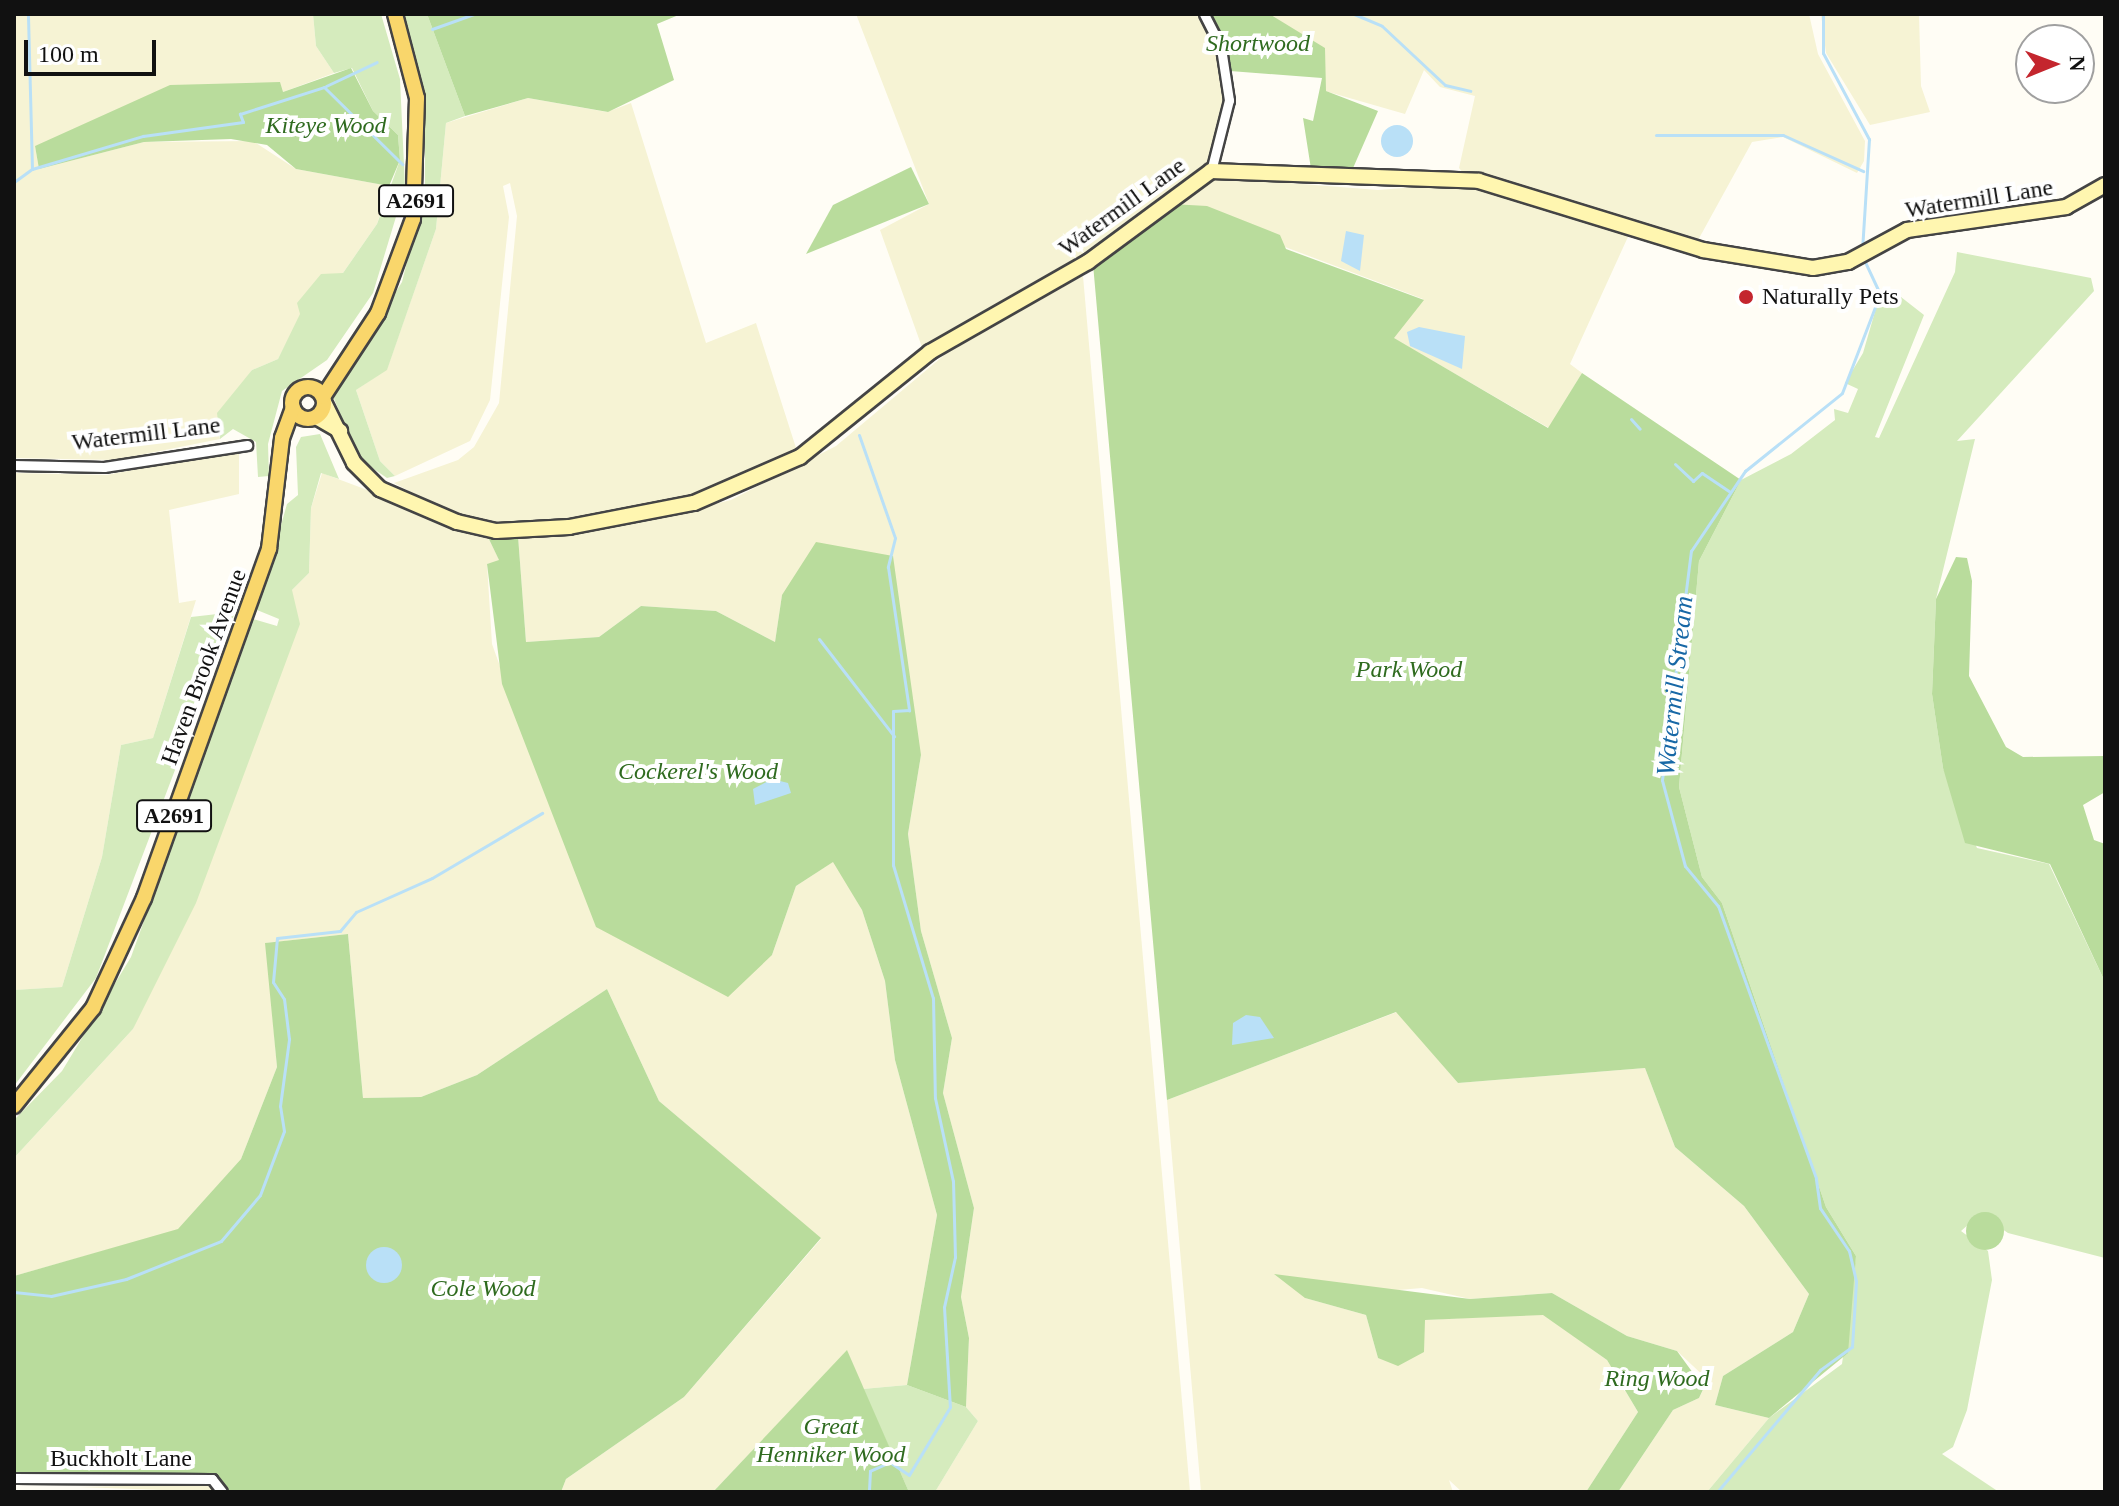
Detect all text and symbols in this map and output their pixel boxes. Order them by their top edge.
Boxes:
scale bar [28,24,160,74]
north arrow [2015,24,2095,104]
park label: Shortwood [1206,30,1310,58]
text: 100 m [38,41,99,67]
text: N [2065,55,2090,72]
park label: Kiteye Wood [265,112,387,140]
street label: Watermill Lane [1053,151,1191,263]
street label: Watermill Lane [1903,173,2055,225]
road number: A2691 [378,183,454,219]
place label: Naturally Pets [1762,283,1899,311]
marker: Naturally Pets [1737,288,1755,306]
street label: Watermill Lane [70,411,222,457]
street label: Haven Brook Avenue [155,565,253,769]
water label: Watermill Stream [1650,594,1700,778]
park label: Park Wood [1356,656,1462,684]
park label: Cockerel's Wood [618,758,778,786]
road number: A2691 [136,798,212,834]
park label: Cole Wood [430,1275,536,1303]
park label: Ring Wood [1604,1365,1710,1393]
park label: Great Henniker Wood [756,1413,906,1469]
street label: Buckholt Lane [50,1445,192,1473]

